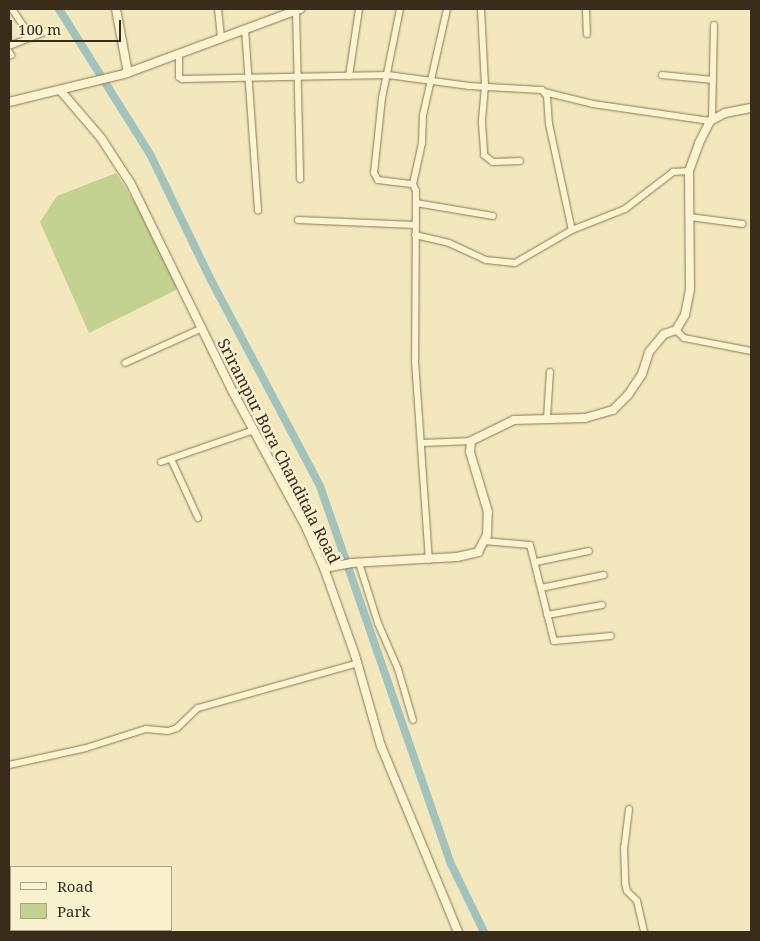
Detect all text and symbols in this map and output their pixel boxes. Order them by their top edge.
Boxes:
scale bar [12,10,124,42]
text: 100 m [18,19,61,39]
street label: Srirampur Bora Chanditala Road [214,335,344,567]
legend [10,866,172,931]
text: Road [57,876,93,896]
text: Park [57,901,90,921]

